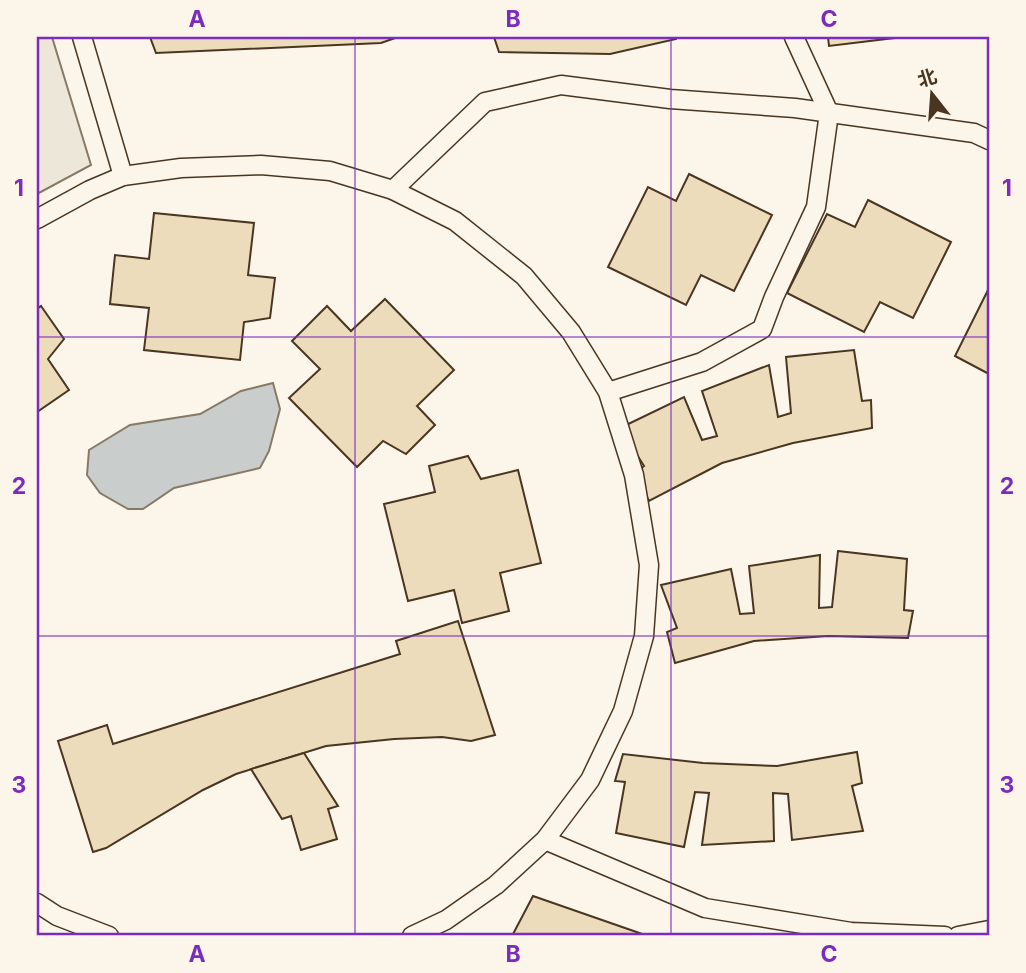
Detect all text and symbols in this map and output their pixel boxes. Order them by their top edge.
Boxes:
text: A [188,5,206,33]
text: B [505,5,521,33]
text: C [820,5,838,33]
north arrow [897,60,967,130]
text: 北 [915,64,940,92]
text: 1 [14,174,24,202]
text: 1 [1002,174,1012,202]
text: 2 [12,472,26,500]
text: 2 [1000,472,1014,500]
text: 3 [12,771,26,799]
text: 3 [1000,771,1014,799]
text: A [188,940,206,968]
text: B [505,940,521,968]
text: C [820,940,838,968]

